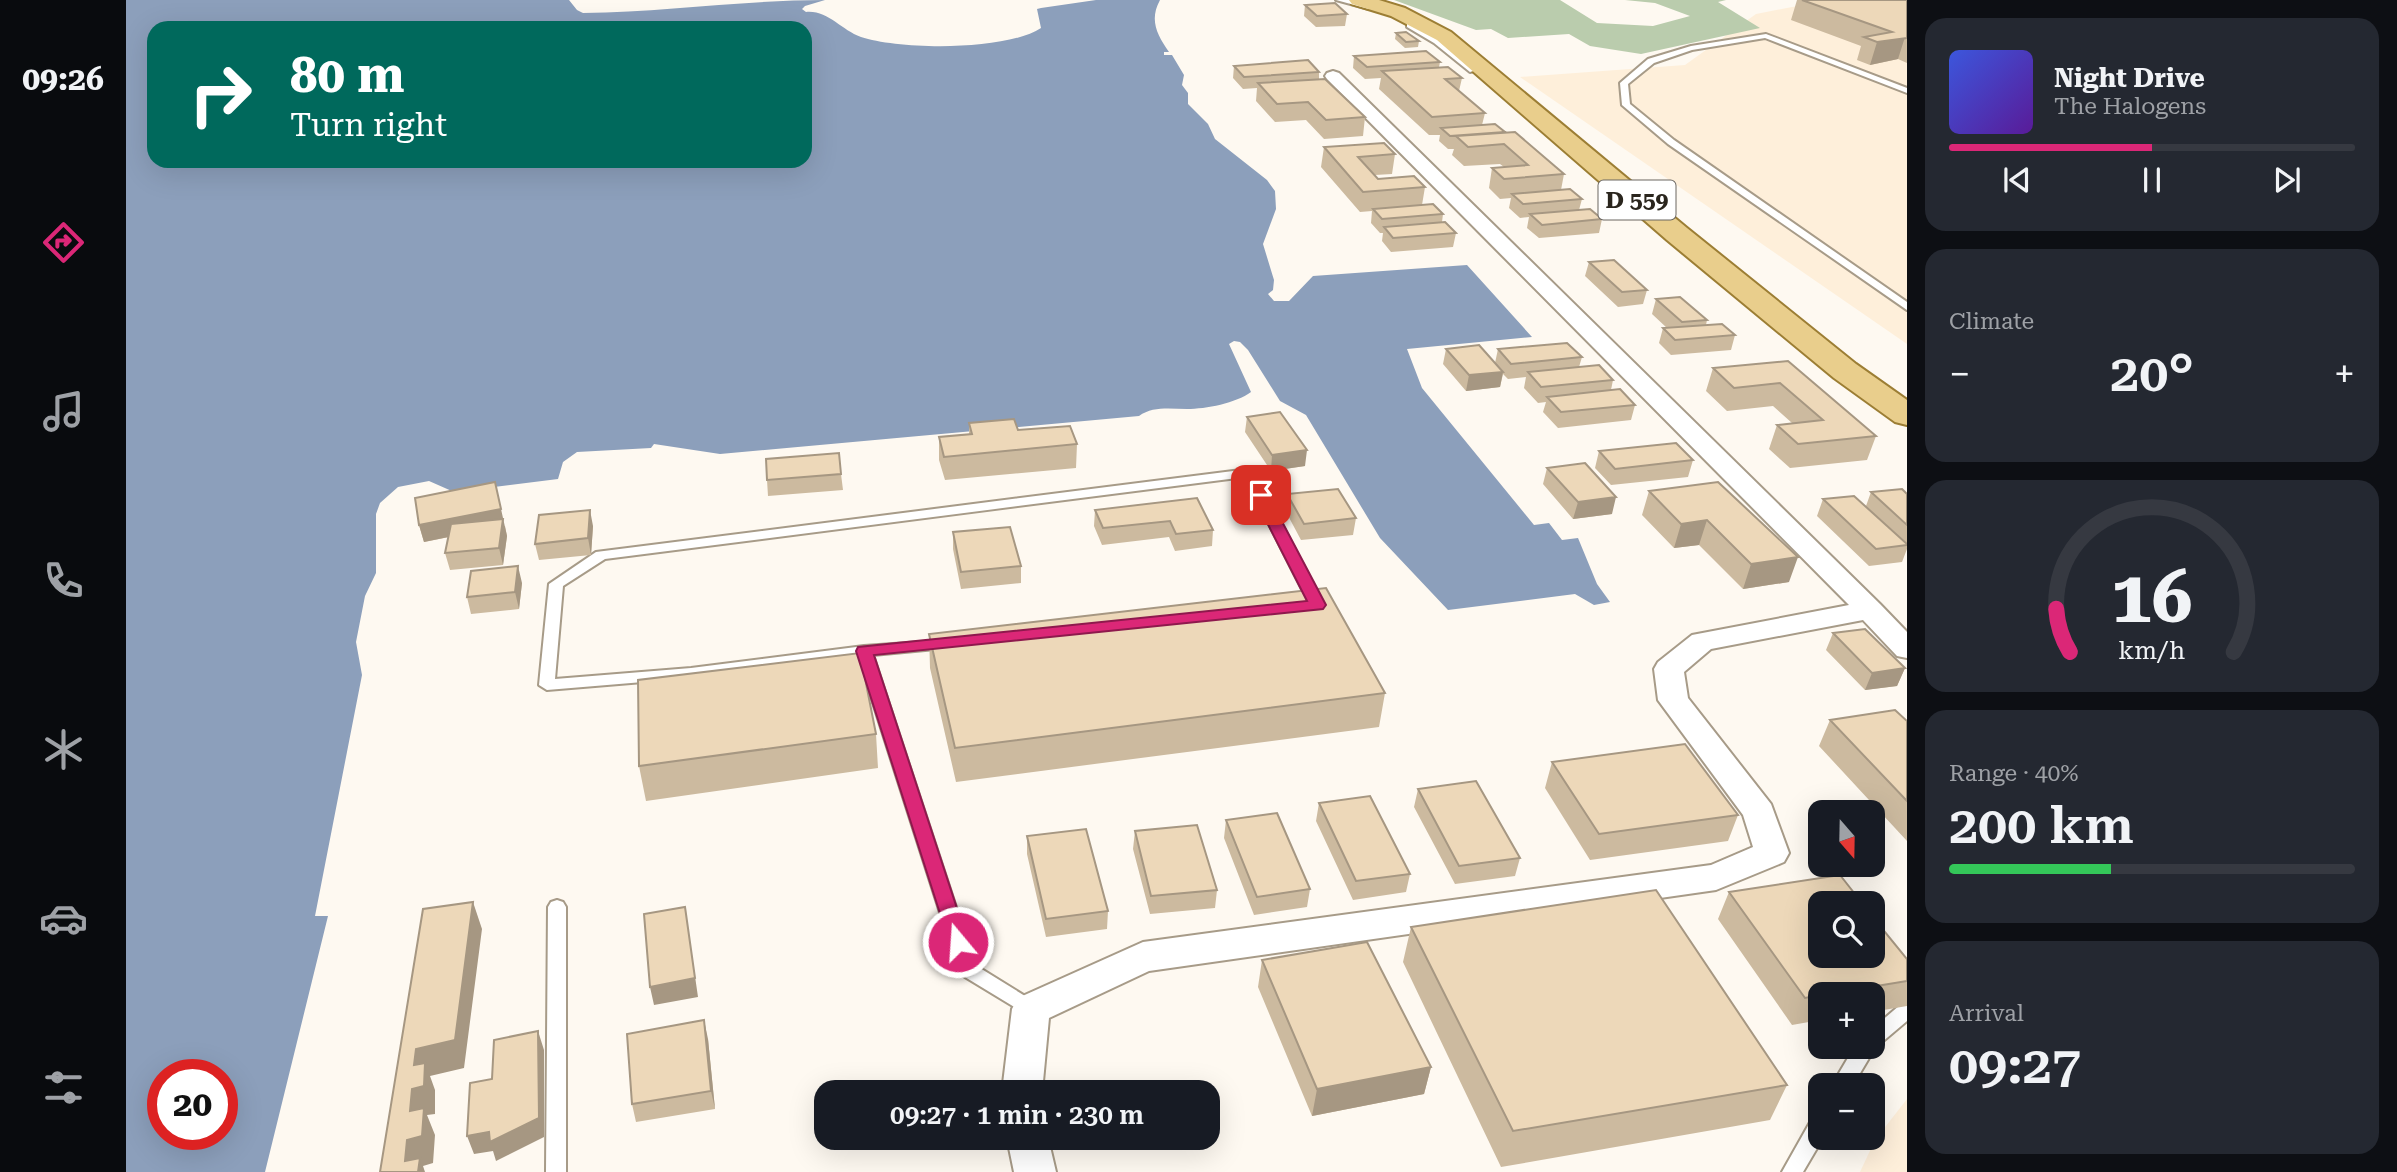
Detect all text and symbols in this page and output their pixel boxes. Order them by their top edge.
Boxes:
text: 80 m [290,47,405,104]
icon: right [175,49,266,140]
text: 09:26 [22,60,104,98]
text: Night Drive [2054,63,2205,93]
text: The Halogens [2054,93,2206,120]
text: Turn right [290,106,447,144]
icon: previous [1998,161,2036,199]
icon: pause [2133,161,2171,199]
icon: next [2268,161,2306,199]
road number: D 559 [1598,181,1676,220]
icon: directions [39,218,88,267]
text: Climate [1949,308,2034,335]
text: 20° [2110,343,2194,404]
text: − [1949,352,1970,396]
text: + [2334,352,2355,396]
icon: music [39,387,88,436]
pin [1231,465,1291,525]
icon: arrive [1242,476,1280,514]
text: 16 [2111,555,2193,640]
icon: phone [39,556,88,605]
text: km/h [2119,636,2185,665]
icon: climate [39,725,88,774]
text: Range · 40% [1949,760,2078,787]
text: 200 km [1949,795,2134,856]
north arrow [1808,800,1885,877]
map controls [1808,800,1885,1150]
button: search [1808,891,1885,968]
icon: car [39,894,88,943]
position arrow [921,905,995,979]
button: + [1808,982,1885,1059]
text: Arrival [1949,1000,2024,1027]
text: 09:27 [1949,1035,2081,1096]
speed limit sign: 20 [147,1059,238,1150]
icon: filters [39,1063,88,1112]
button: − [1808,1073,1885,1150]
text: 09:27 · 1 min · 230 m [890,1100,1144,1130]

